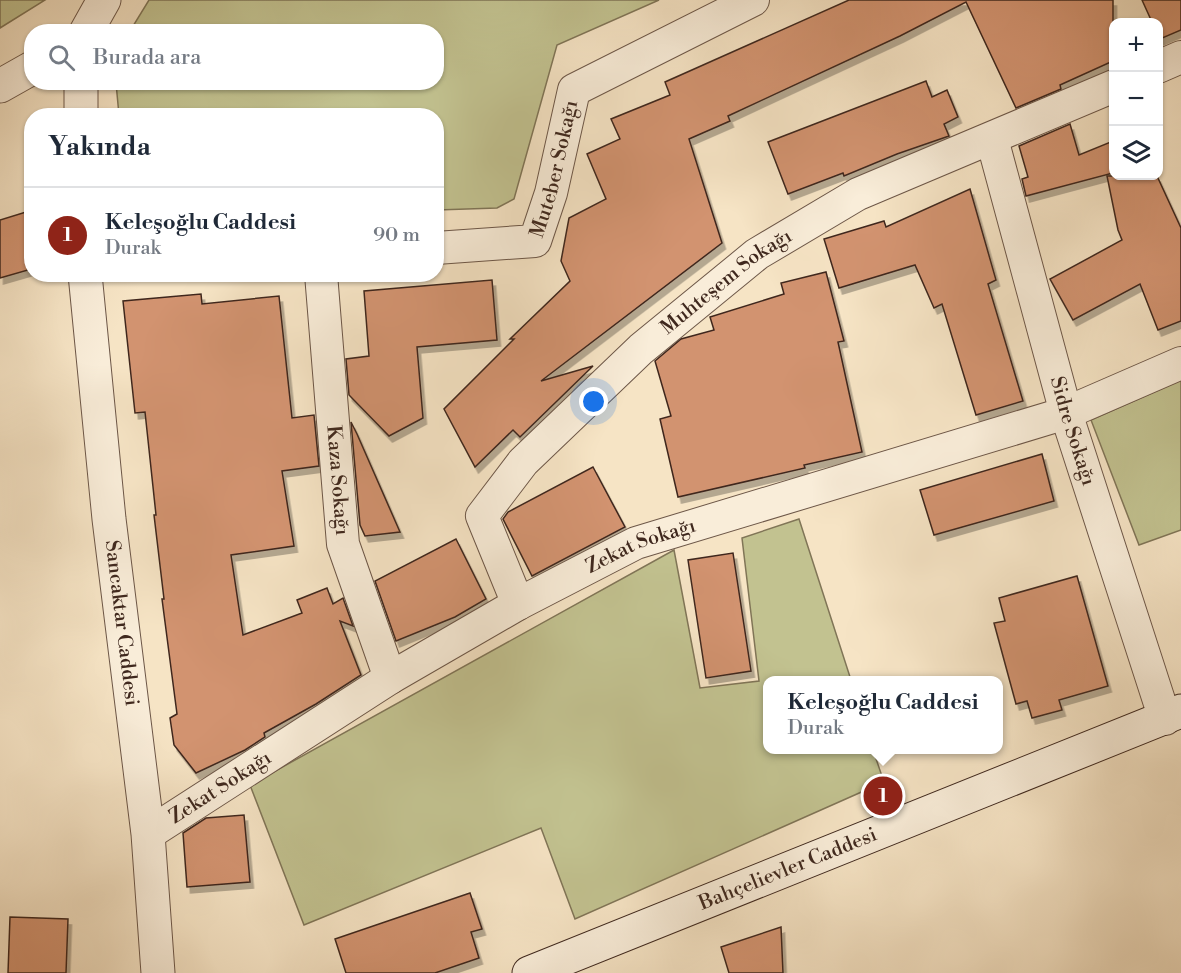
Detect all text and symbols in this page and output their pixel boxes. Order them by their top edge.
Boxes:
map controls [1109,18,1163,180]
button: + [1109,18,1163,72]
search box [24,24,444,90]
icon: search [45,41,78,74]
text: Burada ara [93,44,201,71]
button: − [1109,72,1163,126]
street label: Muteber Sokağı [524,97,584,241]
button: layers [1109,126,1163,180]
text: Yakında [48,131,151,163]
text: Keleşoğlu Caddesi [105,209,296,236]
text: 1 [63,223,72,248]
text: 90 m [373,223,420,248]
street label: Muhteşem Sokağı [656,223,797,340]
text: Durak [105,236,161,261]
street label: Sidre Sokağı [1044,374,1101,489]
your location [579,387,608,416]
street label: Kaza Sokağı [321,424,355,537]
street label: Zekat Sokağı [582,513,699,579]
street label: Sancaktar Caddesi [99,539,145,708]
popup [763,676,1003,754]
text: Keleşoğlu Caddesi [787,689,979,716]
text: Durak [787,716,844,741]
street label: Zekat Sokağı [165,745,276,829]
pin: 1 [864,774,902,818]
street label: Bahçelievler Caddesi [694,822,881,916]

